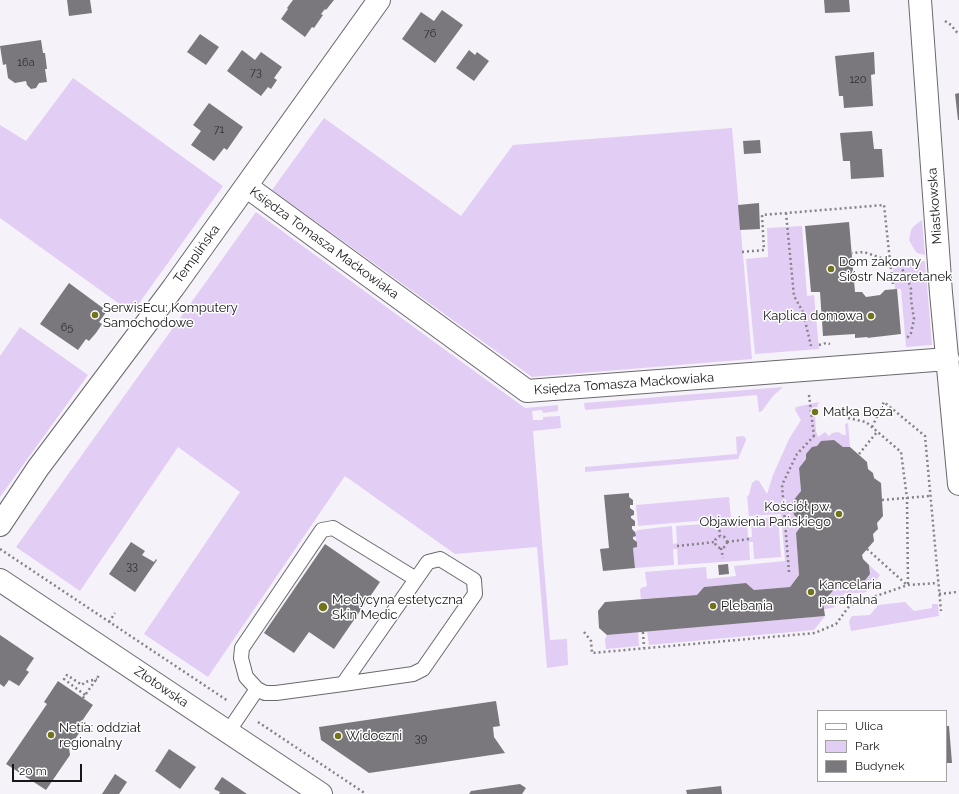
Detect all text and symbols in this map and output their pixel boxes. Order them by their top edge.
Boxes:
house number: 76 [424,27,436,41]
house number: 16a [17,56,35,70]
house number: 73 [250,66,262,80]
house number: 120 [849,73,867,87]
house number: 71 [214,123,224,137]
street label: Miastkowska [925,167,945,245]
street label: Księdza Tomasza Maćkowiaka [246,184,402,302]
street label: Templińska [171,222,223,286]
place label: Dom zakonny Sióstr Nazaretanek [839,254,952,285]
marker: Dom zakonny Sióstr Nazaretanek [826,264,836,274]
place label: SerwisEcu: Komputery Samochodowe [103,300,238,331]
place label: Kaplica domowa [763,308,863,324]
marker: SerwisEcu: Komputery Samochodowe [90,310,100,320]
marker: Kaplica domowa [866,311,876,321]
house number: 65 [61,321,73,335]
street label: Księdza Tomasza Maćkowiaka [534,370,714,398]
place label: Matka Boża [823,404,893,420]
marker: Matka Boża [810,407,820,417]
place label: Kościół pw. Objawienia Pańskiego [699,499,831,530]
marker: Kościół pw. Objawienia Pańskiego [834,509,844,519]
house number: 33 [126,560,138,574]
place label: Kancelaria parafialna [819,577,882,608]
marker: Kancelaria parafialna [806,587,816,597]
place label: Medycyna estetyczna Skin Medic [332,592,463,623]
place label: Plebania [721,598,773,614]
marker: Medycyna estetyczna Skin Medic [317,601,329,613]
marker: Plebania [708,601,718,611]
street label: Złotowska [131,663,191,711]
legend [817,710,947,782]
text: Ulica [855,719,883,733]
place label: Netia: oddział regionalny [59,720,141,751]
place label: Widoczni [346,728,402,744]
marker: Netia: oddział regionalny [46,730,56,740]
marker: Widoczni [333,731,343,741]
house number: 39 [415,732,427,746]
text: Park [855,739,880,753]
scale bar [14,756,84,782]
text: Budynek [855,759,905,773]
text: 20 m [19,764,47,778]

